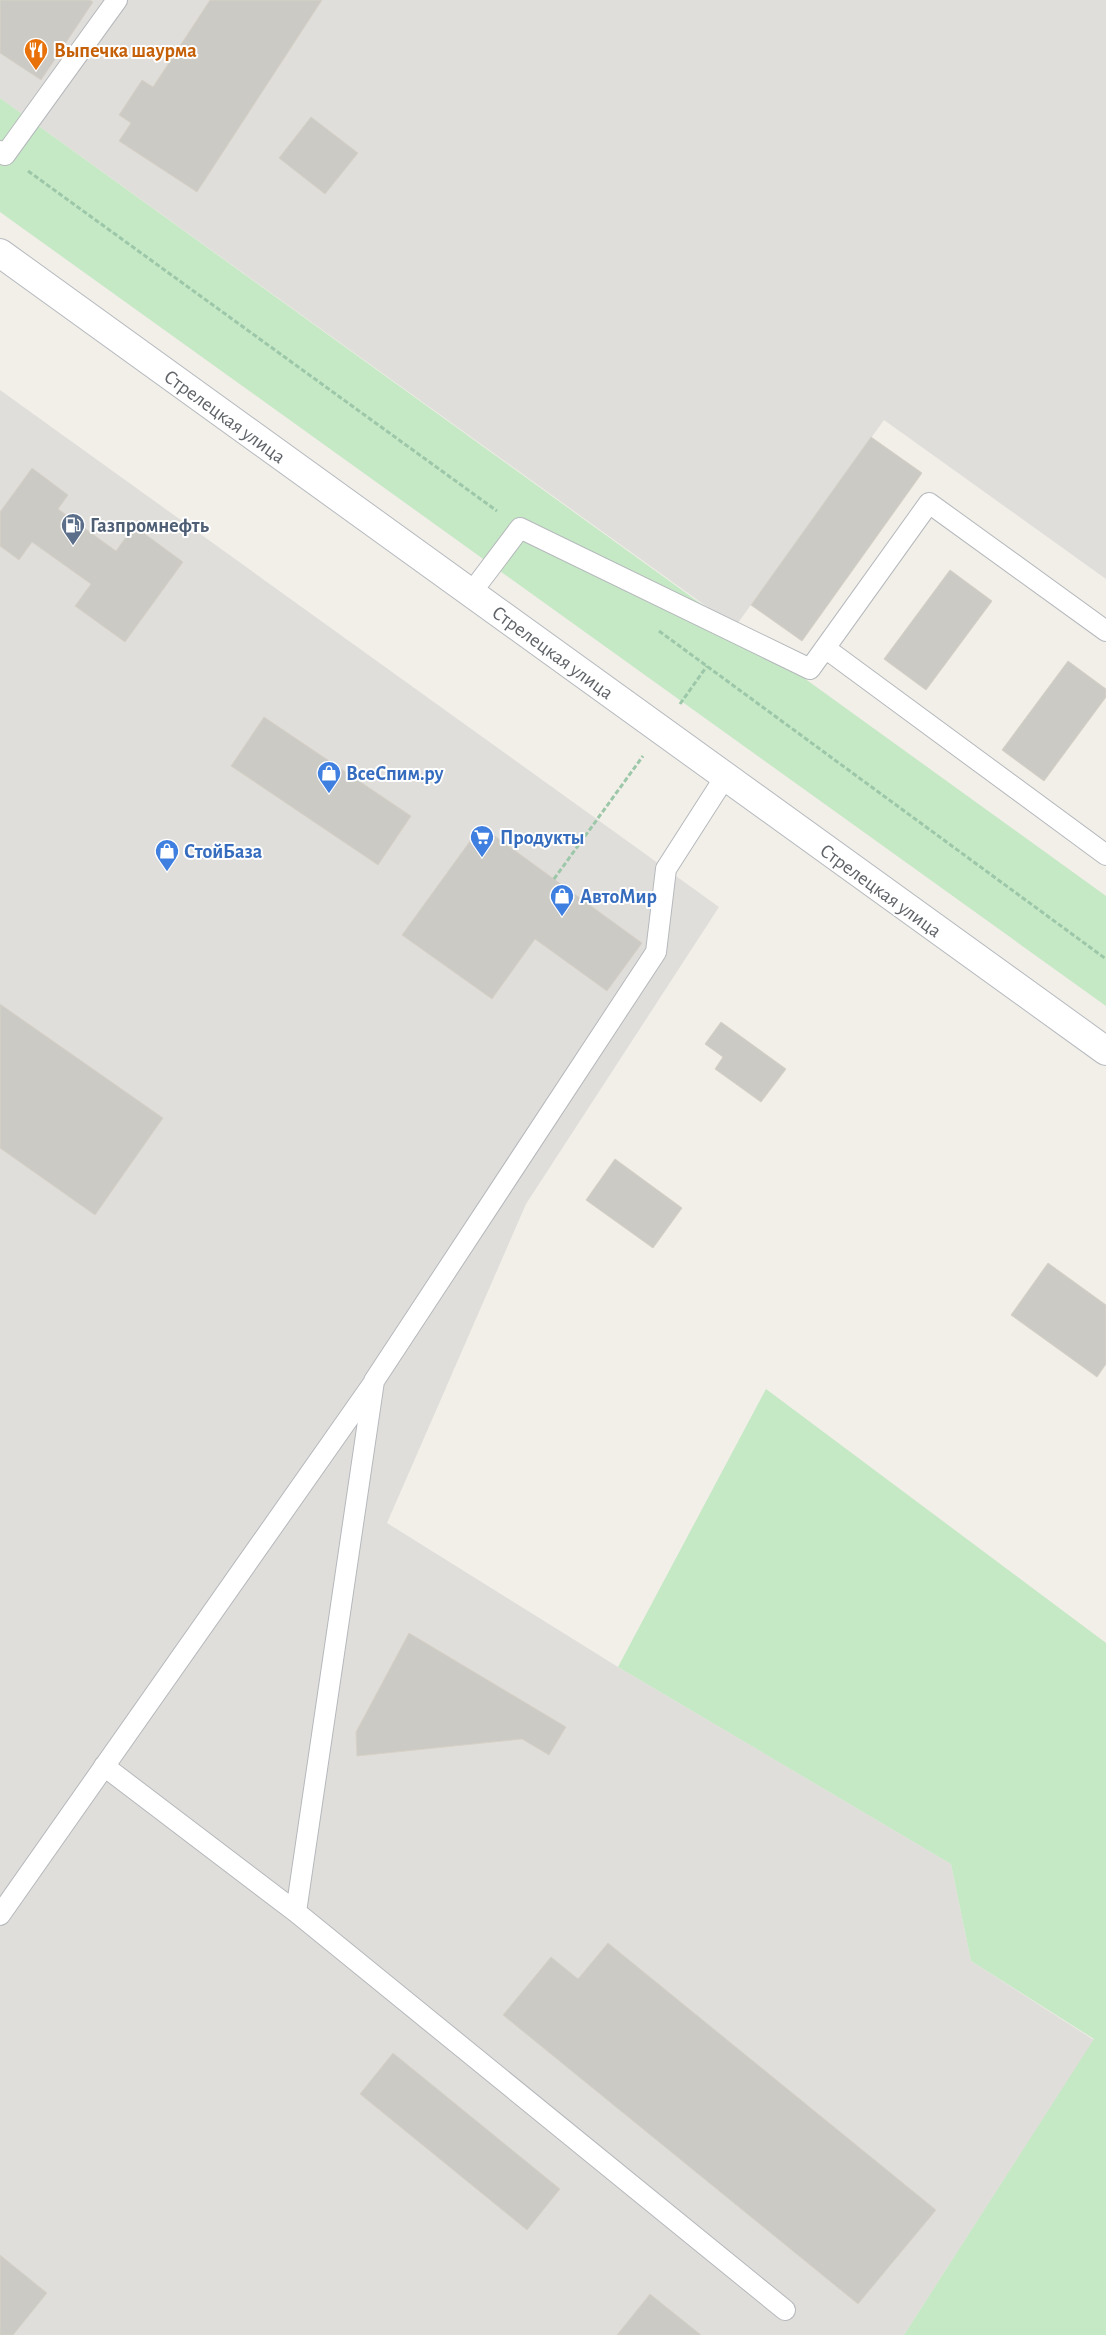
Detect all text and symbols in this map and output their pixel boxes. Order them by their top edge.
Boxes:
restaurant icon: Выпечка шаурма [23,37,49,71]
place label: Выпечка шаурма [54,41,197,61]
street label: Стрелецкая улица [160,366,289,467]
fuel station icon: Газпромнефть [60,512,86,546]
place label: Газпромнефть [90,516,210,536]
street label: Стрелецкая улица [488,602,617,703]
shop icon: ВсеСпим.ру [316,760,342,794]
place label: ВсеСпим.ру [346,764,444,784]
supermarket icon: Продукты [469,824,495,858]
place label: Продукты [500,828,584,848]
shop icon: СтойБаза [154,838,180,872]
street label: Стрелецкая улица [816,840,945,941]
place label: СтойБаза [184,842,263,862]
shop icon: АвтоМир [549,883,575,917]
place label: АвтоМир [580,887,657,907]

